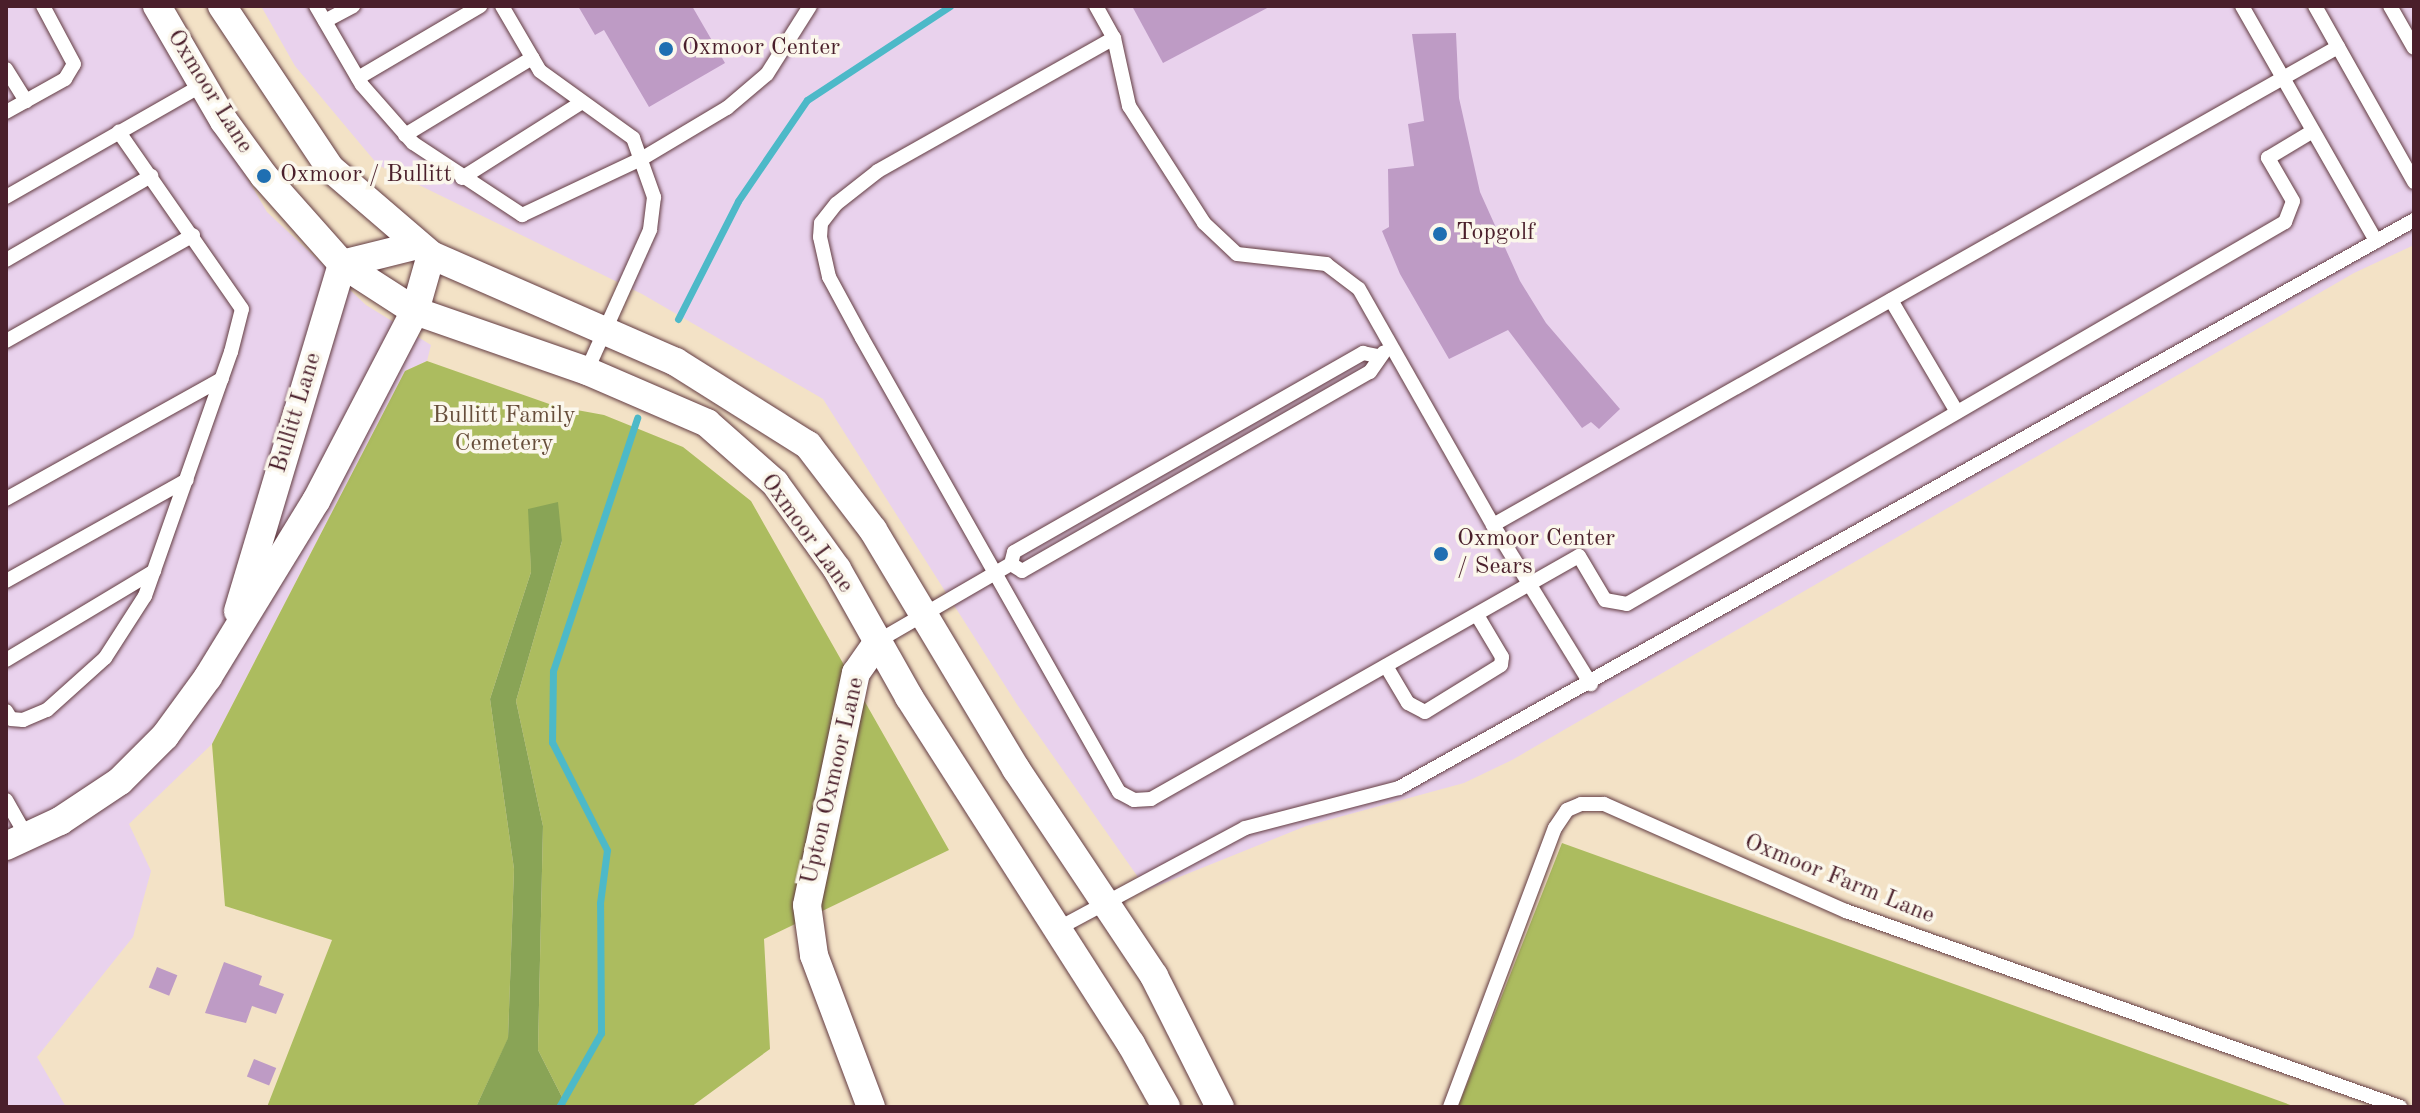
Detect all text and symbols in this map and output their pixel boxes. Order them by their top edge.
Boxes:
street label: Oxmoor Lane [160,25,258,159]
place label: Oxmoor Center [682,35,840,63]
marker: Oxmoor Center [657,40,675,58]
place label: Oxmoor / Bullitt [280,162,452,190]
marker: Oxmoor / Bullitt [255,167,273,185]
place label: Topgolf [1456,220,1535,248]
marker: Topgolf [1431,225,1449,243]
street label: Bullitt Lane [265,349,329,477]
park label: Bullitt Family Cemetery [432,403,576,459]
street label: Oxmoor Lane [753,469,859,599]
place label: Oxmoor Center / Sears [1457,526,1615,582]
marker: Oxmoor Center / Sears [1432,545,1450,563]
street label: Upton Oxmoor Lane [796,675,872,887]
street label: Oxmoor Farm Lane [1740,829,1938,931]

